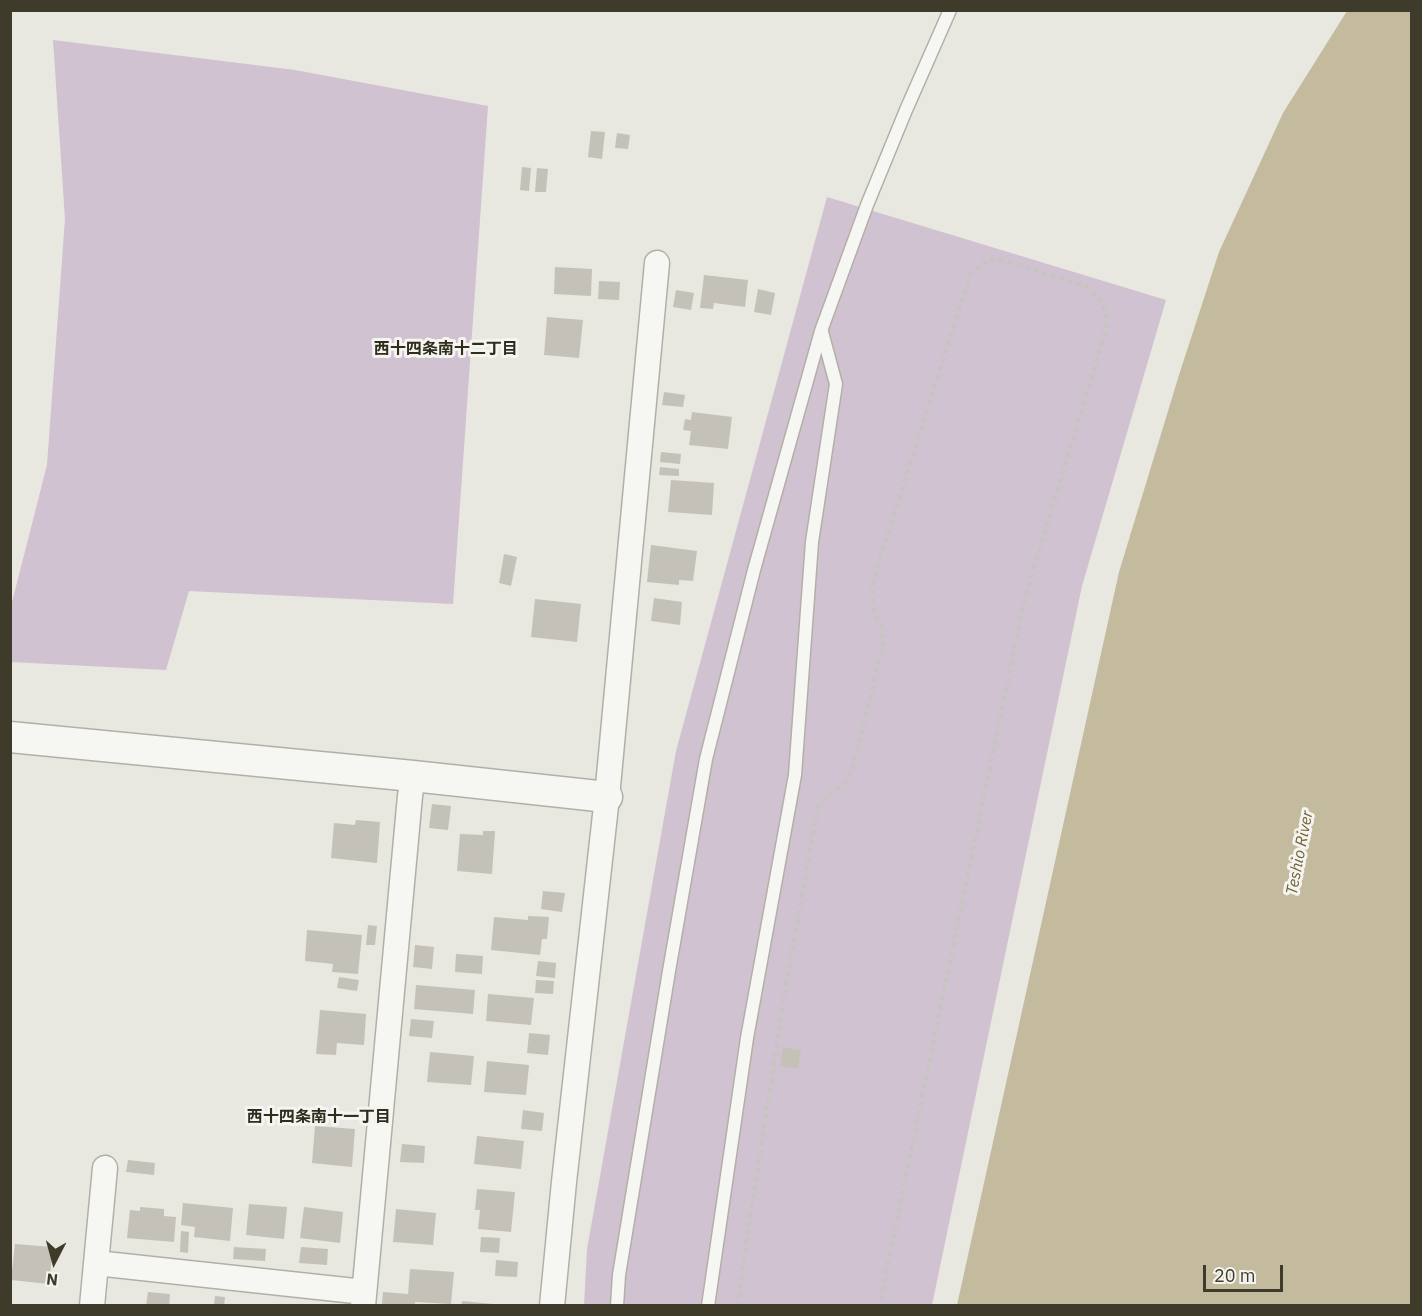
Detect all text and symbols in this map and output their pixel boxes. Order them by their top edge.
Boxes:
district label: 西十四条南十二丁目 [374,339,518,359]
water label: Teshio River [1282,809,1318,897]
district label: 西十四条南十一丁目 [247,1107,391,1127]
north arrow [24,1232,84,1292]
scale bar [1206,1253,1286,1291]
text: 20 m [1214,1264,1256,1287]
text: N [45,1269,59,1290]

